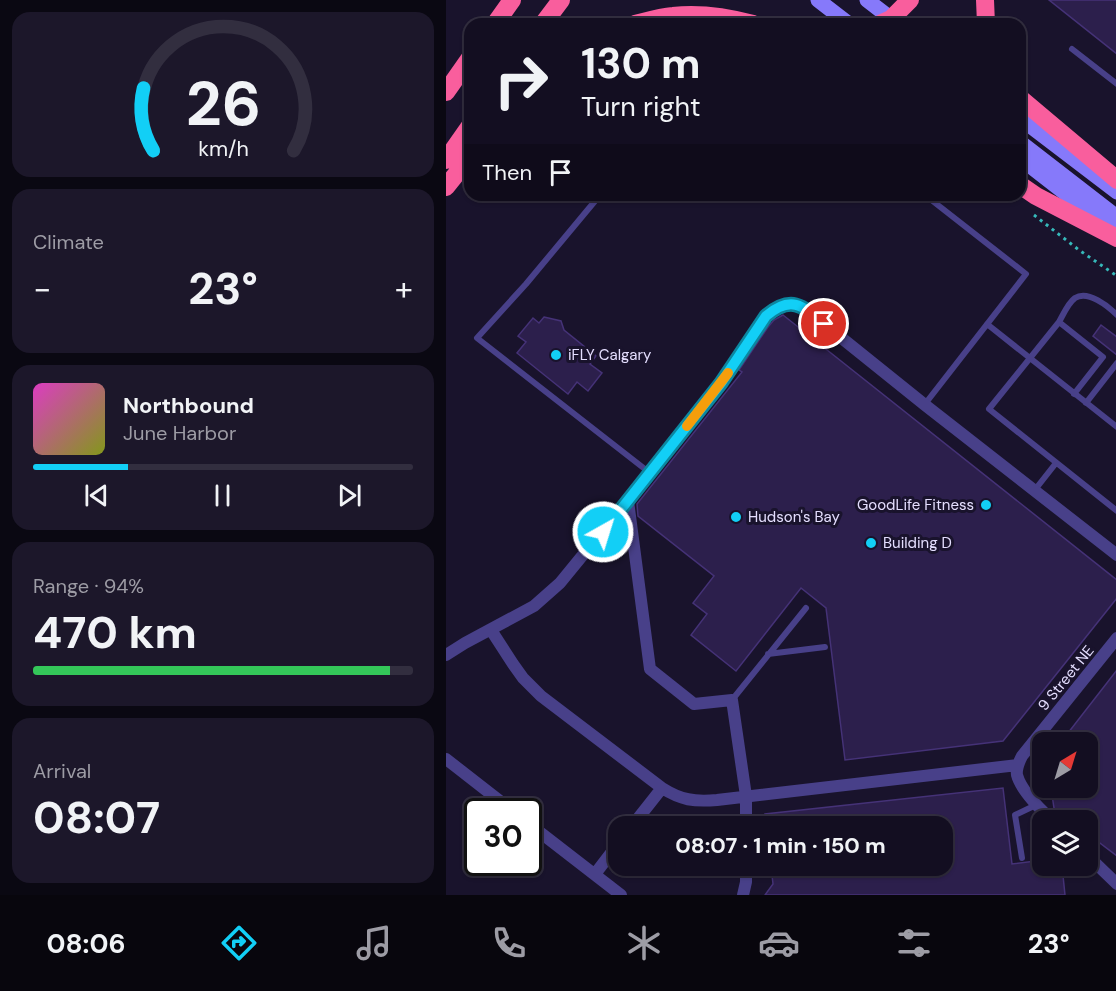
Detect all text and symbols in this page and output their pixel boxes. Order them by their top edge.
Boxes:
text: 130 m [581,36,701,91]
icon: right [482,42,560,120]
text: 26 [185,63,261,144]
text: Turn right [581,89,701,124]
text: km/h [198,136,248,164]
icon: arrive [544,156,577,189]
text: Then [482,158,532,187]
text: Climate [33,229,104,255]
text: 23° [188,259,258,318]
text: − [33,267,51,310]
text: + [395,267,413,310]
pin [798,298,849,349]
icon: arrive [807,307,840,340]
place label: iFLY Calgary [568,345,652,365]
marker: iFLY Calgary [549,348,563,362]
text: Northbound [123,391,254,420]
text: June Harbor [123,420,236,446]
icon: previous [80,479,113,512]
icon: pause [206,479,239,512]
icon: next [333,479,366,512]
place label: GoodLife Fitness [857,495,974,515]
marker: GoodLife Fitness [979,498,993,512]
position arrow [571,500,635,564]
place label: Hudson's Bay [748,507,840,527]
marker: Hudson's Bay [729,510,743,524]
place label: Building D [883,533,952,553]
marker: Building D [864,536,878,550]
text: Range · 94% [33,573,144,599]
text: 470 km [33,603,197,662]
street label: 9 Street NE [1033,641,1099,715]
north arrow [1032,732,1098,798]
map controls [1032,732,1098,876]
text: Arrival [33,758,91,784]
text: 08:07 [33,788,160,847]
speed limit sign: 30 [464,798,542,876]
button: layers [1032,810,1098,876]
text: 08:07 · 1 min · 150 m [675,831,886,860]
icon: directions [218,922,260,964]
icon: music [353,922,395,964]
icon: phone [488,922,530,964]
icon: climate [623,922,665,964]
icon: car [758,922,800,964]
icon: filters [893,922,935,964]
text: 08:06 [46,926,126,961]
text: 23° [1028,926,1069,961]

